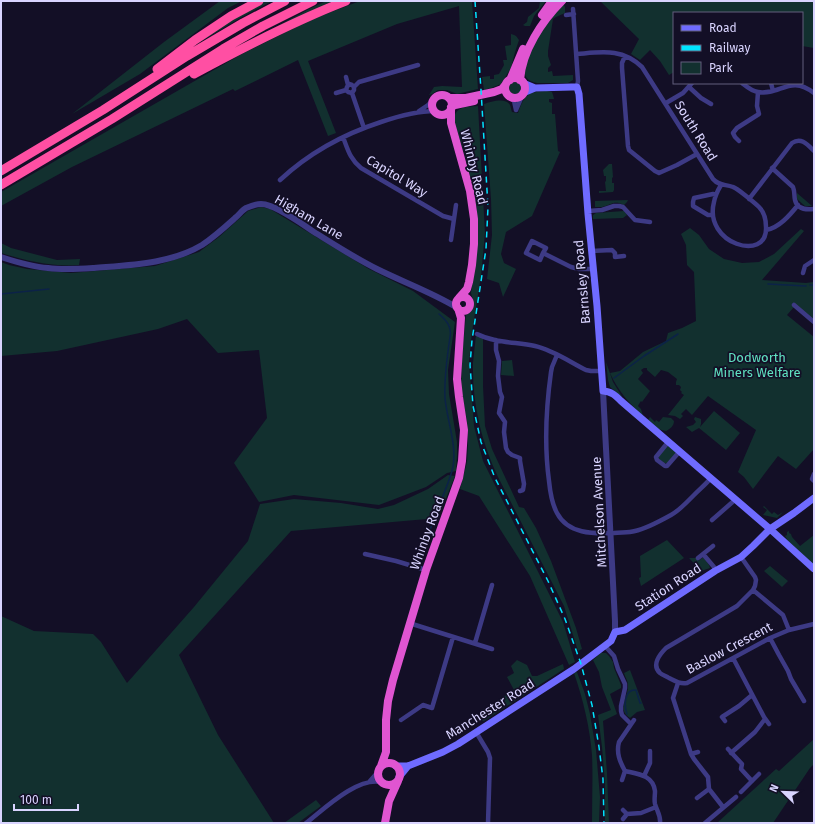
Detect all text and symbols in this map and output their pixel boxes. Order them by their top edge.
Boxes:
legend [673,12,803,84]
text: Road [709,21,737,35]
text: Railway [709,41,750,55]
text: Park [709,61,733,75]
street label: South Road [672,98,720,164]
street label: Whinby Road [457,128,491,206]
street label: Capitol Way [364,152,431,200]
street label: Higham Lane [272,191,346,243]
street label: Barnsley Road [571,239,593,325]
park label: Dodworth Miners Welfare [713,350,801,380]
street label: Mitchelson Avenue [589,456,609,568]
street label: Whinby Road [407,494,447,572]
street label: Station Road [632,560,704,614]
street label: Baslow Crescent [683,619,775,677]
street label: Manchester Road [443,676,537,742]
north arrow [763,772,803,812]
text: N [767,782,782,794]
scale bar [14,786,78,812]
text: 100 m [20,793,52,807]

